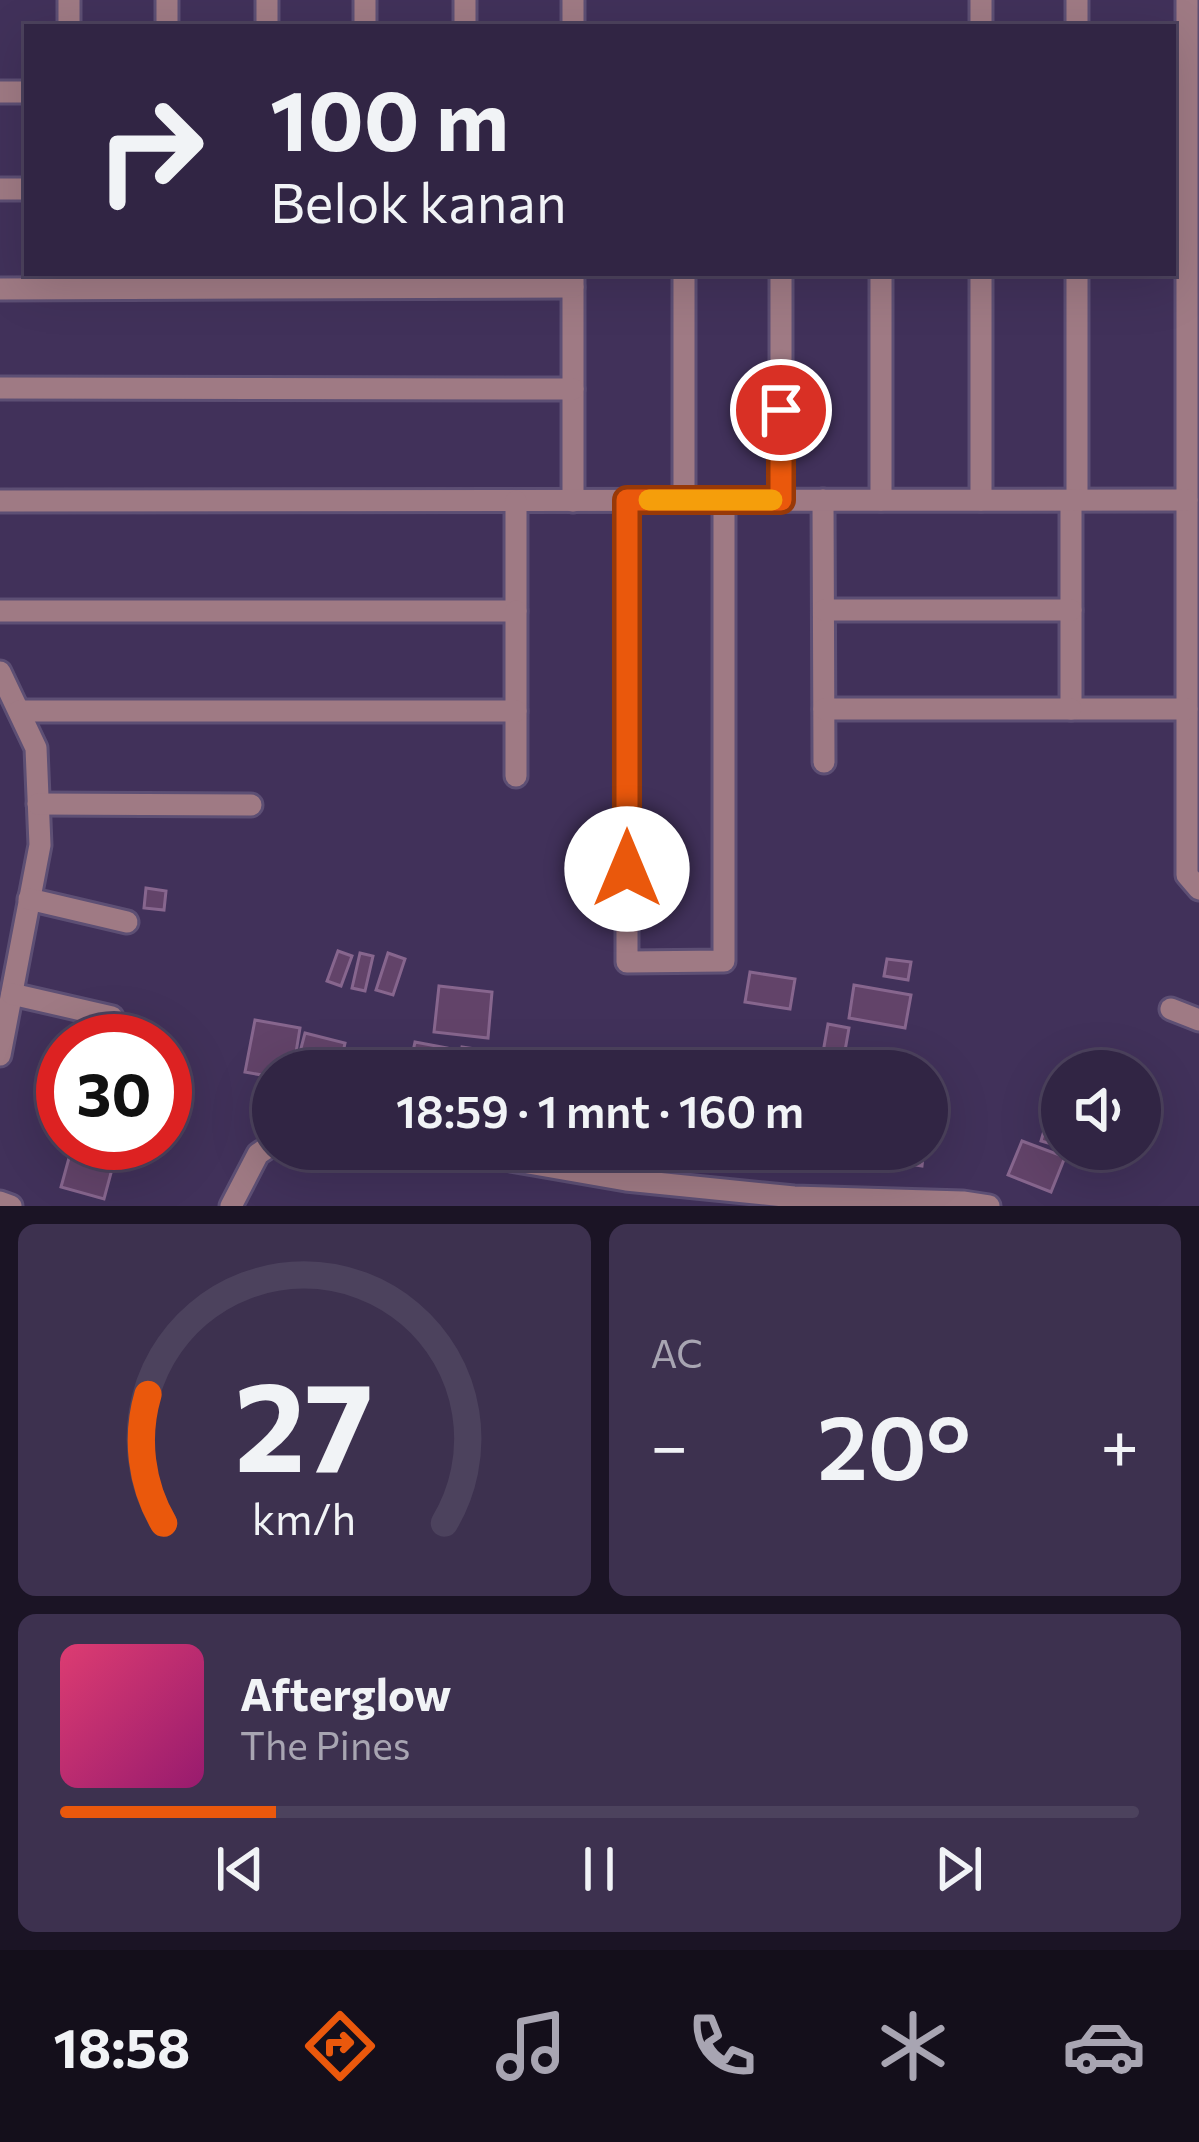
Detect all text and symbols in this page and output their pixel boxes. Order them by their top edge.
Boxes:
text: 100 m [270,66,509,168]
icon: right [72,72,228,228]
text: Belok kanan [270,168,567,234]
pin [730,359,832,461]
icon: arrive [748,377,814,443]
position arrow [564,806,690,932]
speed limit sign: 30 [36,1014,192,1170]
map controls [1041,1050,1161,1170]
button: sound [1041,1050,1161,1170]
text: 18:59 · 1 mnt · 160 m [396,1082,804,1137]
text: AC [651,1328,703,1376]
text: 27 [235,1345,374,1498]
text: 20° [817,1388,971,1499]
text: − [651,1403,688,1484]
text: + [1100,1403,1139,1484]
text: km/h [252,1491,356,1544]
text: Afterglow [240,1665,451,1720]
text: The Pines [240,1720,411,1768]
icon: previous [207,1836,273,1902]
icon: pause [566,1836,632,1902]
icon: next [926,1836,992,1902]
icon: directions [298,2004,382,2088]
icon: music [489,2004,573,2088]
icon: phone [680,2004,764,2088]
icon: climate [871,2004,955,2088]
icon: car [1062,2004,1146,2088]
text: 18:58 [54,2013,191,2079]

